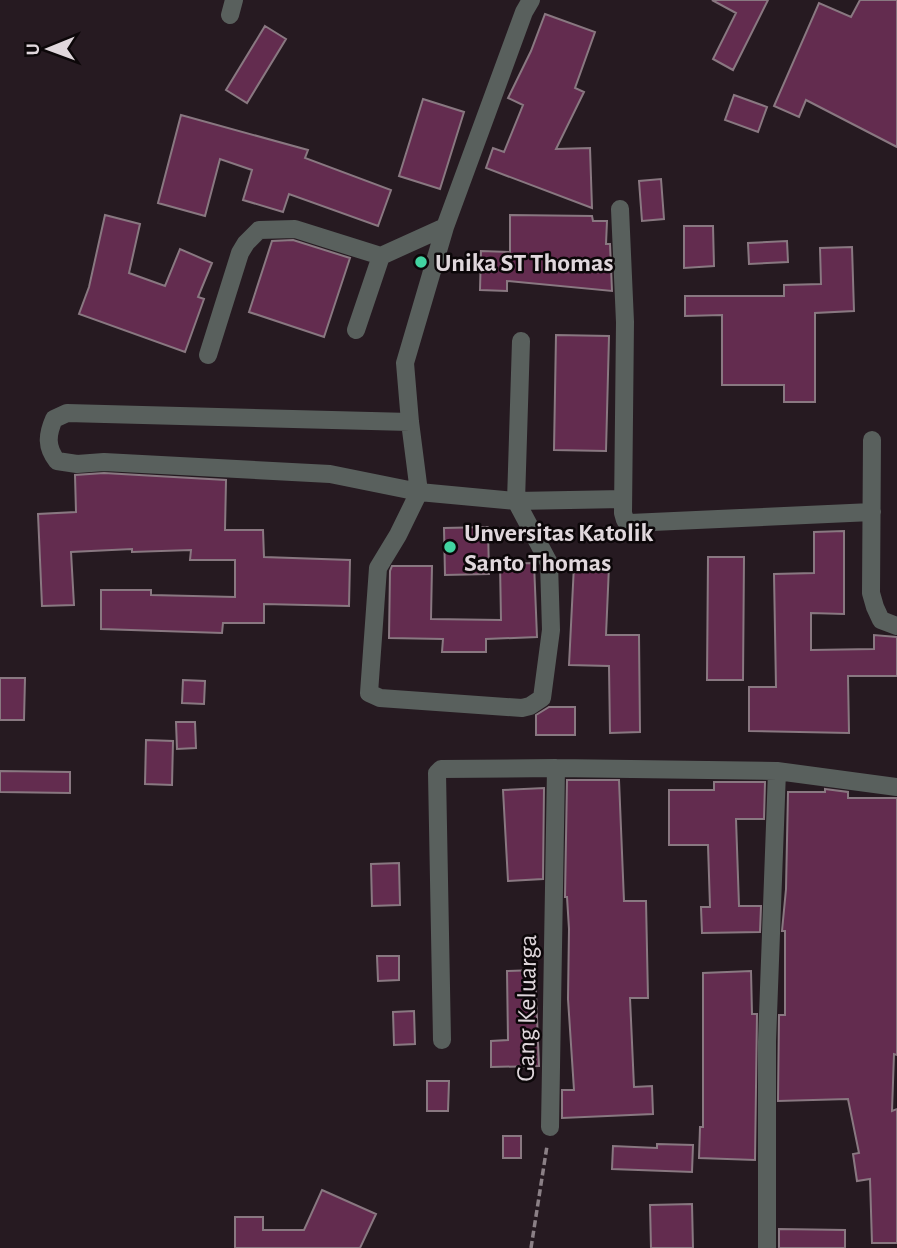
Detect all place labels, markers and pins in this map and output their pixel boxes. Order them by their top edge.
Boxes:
place label: Unika ST Thomas [435,250,613,276]
marker: Unika ST Thomas [413,254,429,270]
place label: Unversitas Katolik Santo Thomas [464,520,654,576]
marker: Unversitas Katolik Santo Thomas [442,539,458,555]

